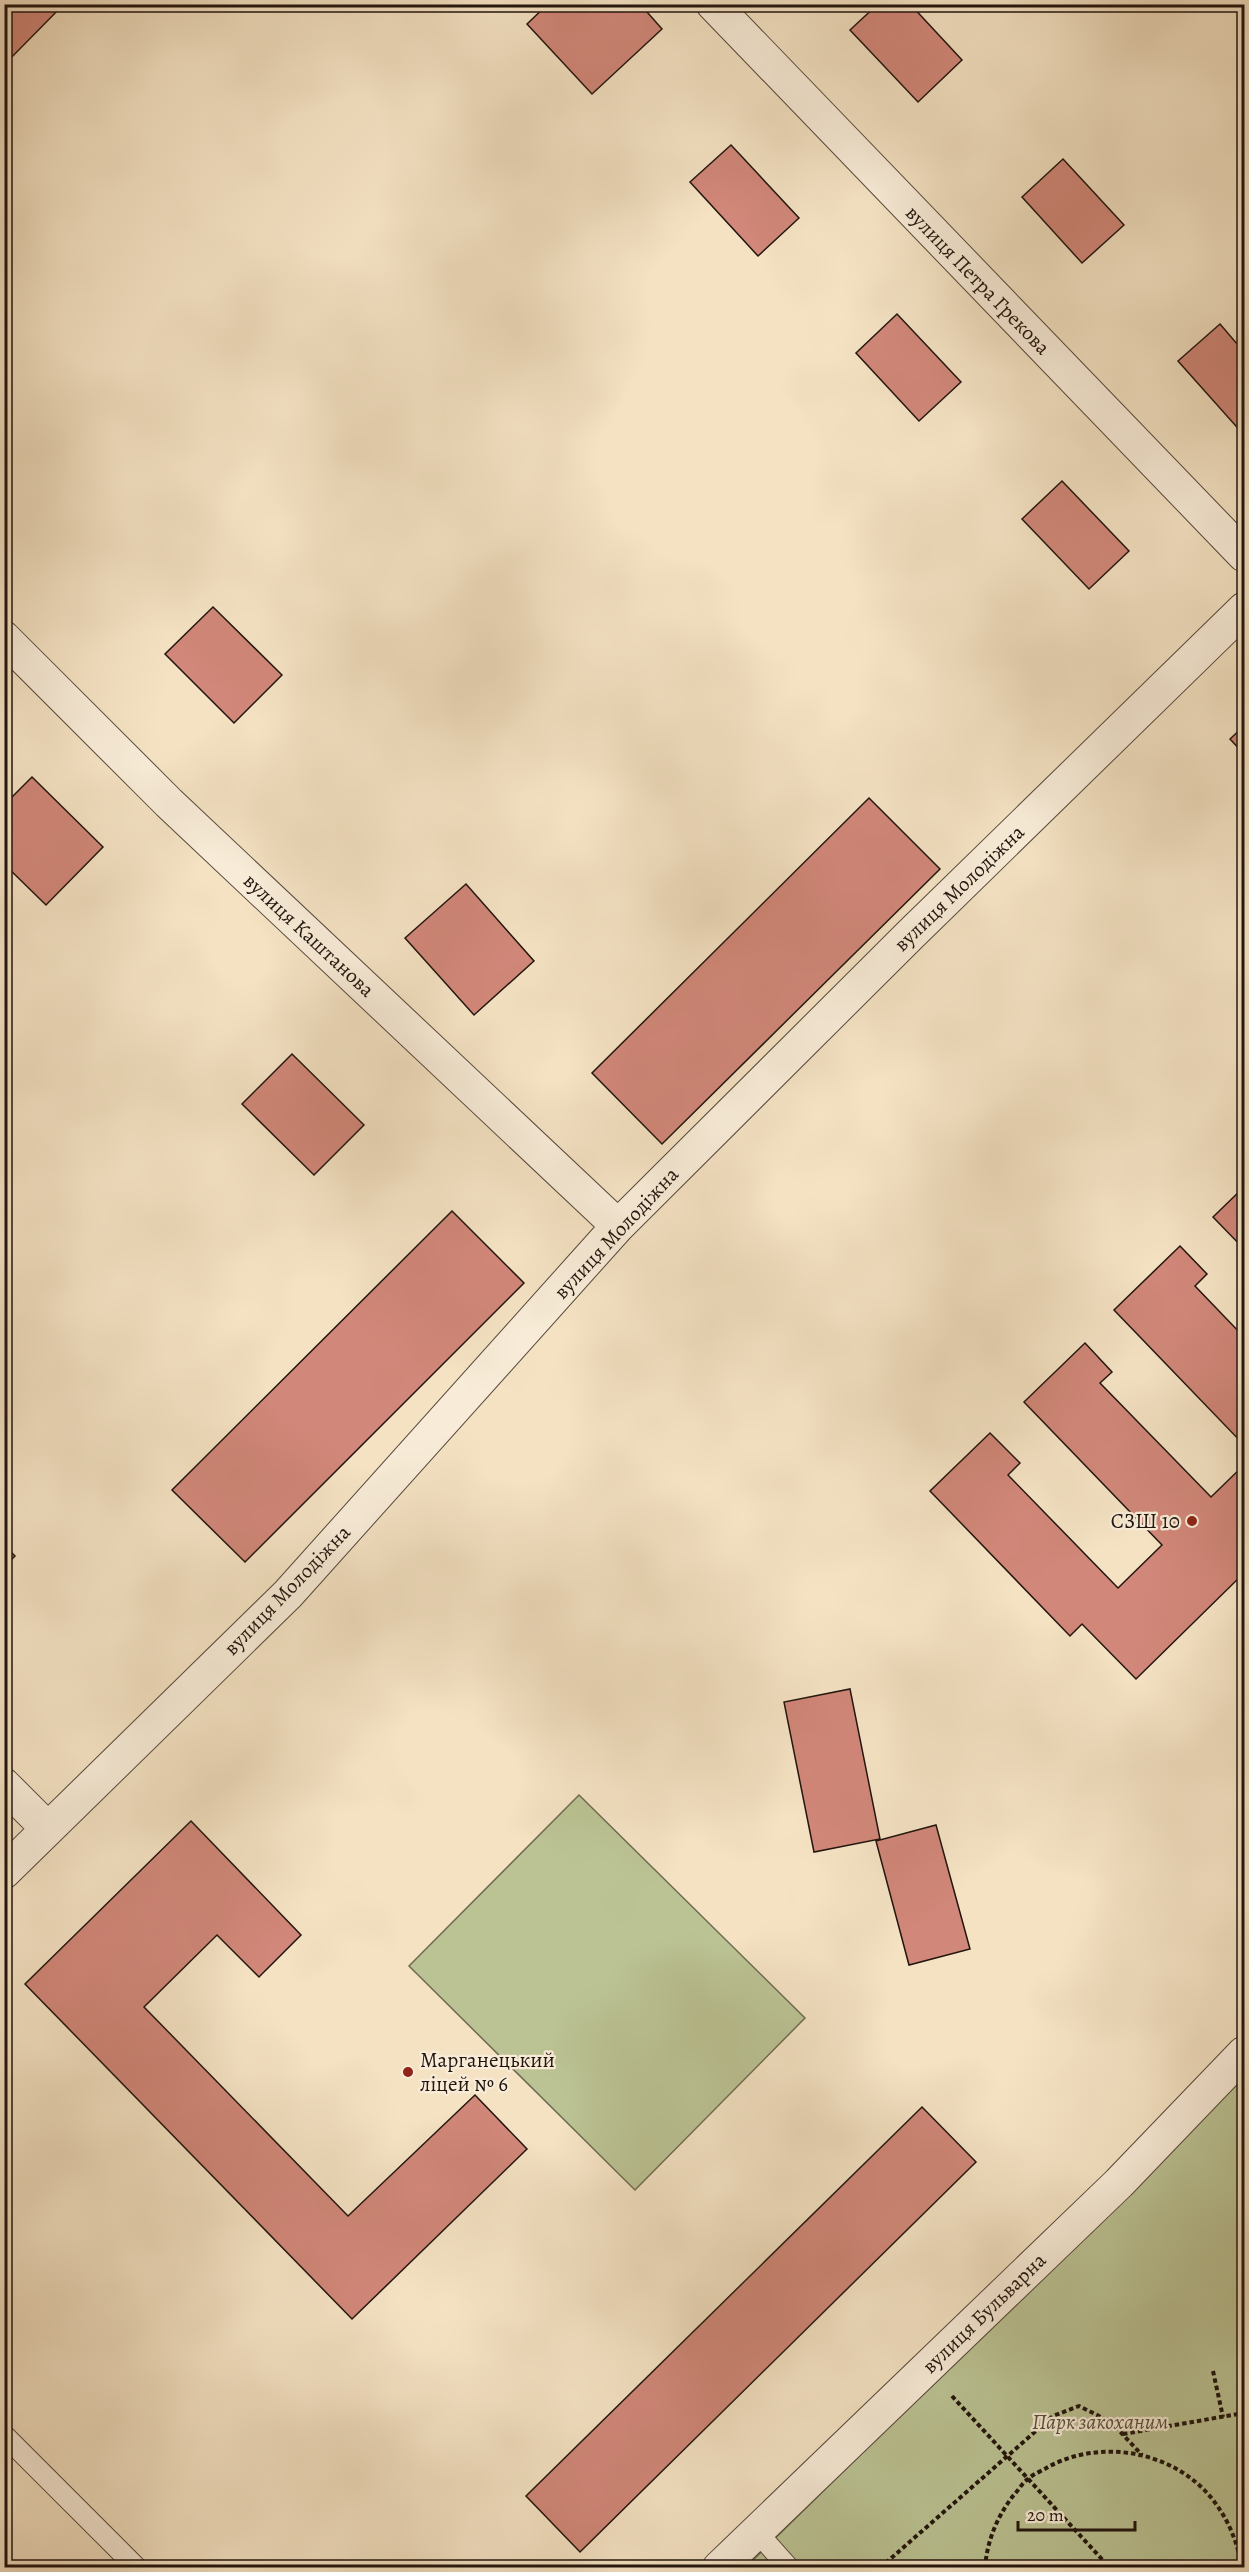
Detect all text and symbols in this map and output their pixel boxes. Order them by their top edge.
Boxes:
street label: вулиця Петра Грекова [899,199,1057,361]
street label: вулиця Молодіжна [888,818,1031,958]
street label: вулиця Каштанова [237,867,381,1003]
street label: вулиця Молодіжна [547,1161,685,1305]
place label: СЗШ 10 [1111,1507,1180,1535]
marker: СЗШ 10 [1185,1514,1199,1528]
street label: вулиця Молодіжна [217,1518,357,1661]
place label: Марганецький ліцей № 6 [420,2046,555,2098]
marker: Марганецький ліцей № 6 [401,2065,415,2079]
street label: вулиця Бульварна [916,2246,1052,2380]
park label: Парк закоханим [1032,2408,1168,2436]
scale bar [1018,2494,1135,2532]
text: 20 m [1027,2503,1064,2527]

